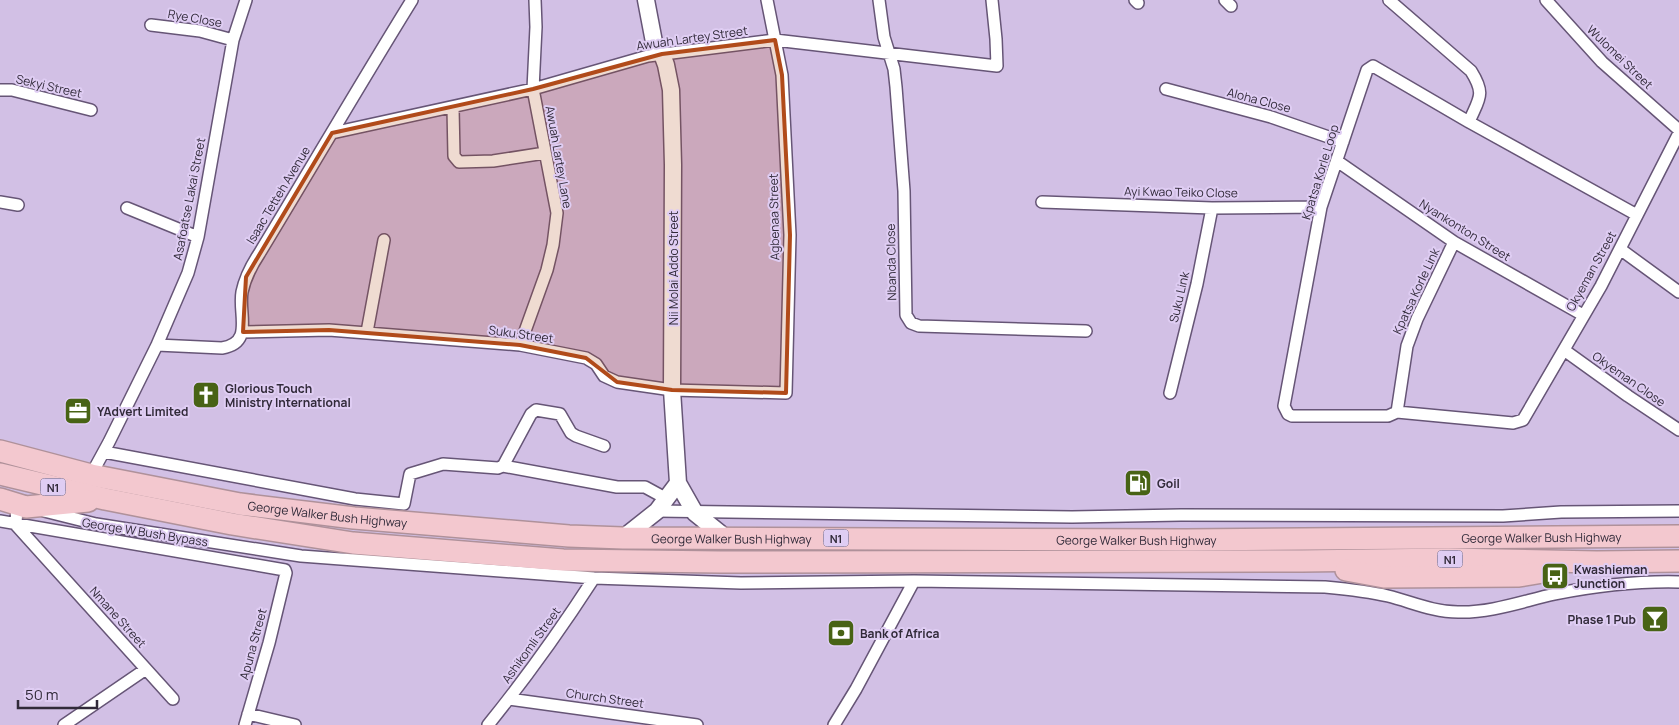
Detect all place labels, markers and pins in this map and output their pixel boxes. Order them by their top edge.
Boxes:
church icon: Glorious Touch Ministry International [191,380,221,410]
place label: Glorious Touch Ministry International [225,380,351,411]
office icon: YAdvert Limited [63,396,93,426]
place label: YAdvert Limited [97,403,188,420]
fuel station icon: Goil [1123,468,1153,498]
place label: Goil [1157,475,1180,492]
bus stop icon: Kwashieman Junction [1540,561,1570,591]
place label: Kwashieman Junction [1574,561,1648,592]
bar icon: Phase 1 Pub [1640,604,1670,634]
place label: Phase 1 Pub [1568,611,1636,628]
bank icon: Bank of Africa [826,618,856,648]
place label: Bank of Africa [860,625,939,642]

